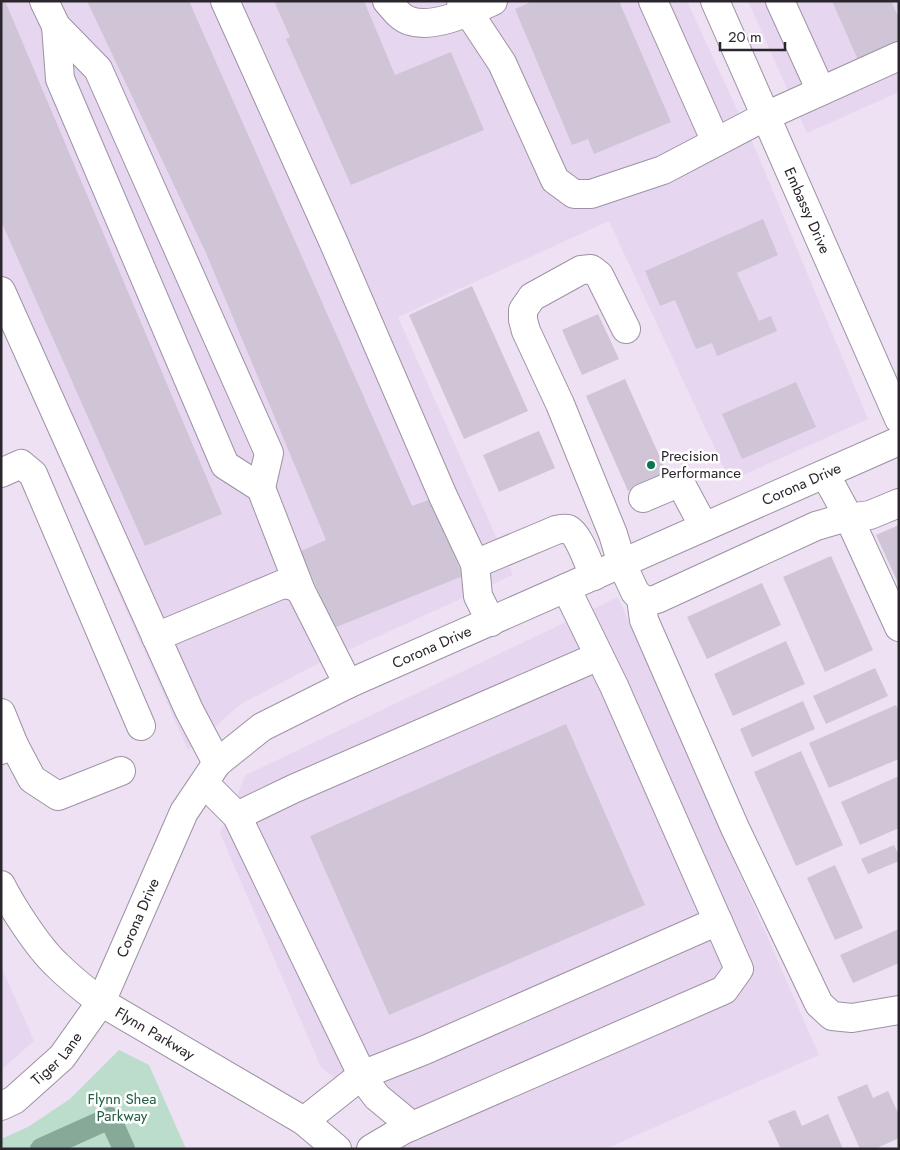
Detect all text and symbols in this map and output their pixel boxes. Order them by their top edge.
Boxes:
scale bar [720,20,785,52]
text: 20 m [728,26,762,48]
street label: Embassy Drive [779,164,836,258]
place label: Precision Performance [661,445,741,484]
street label: Corona Drive [758,457,845,511]
marker: Precision Performance [645,459,657,471]
street label: Corona Drive [389,620,475,674]
street label: Corona Drive [111,874,165,961]
street label: Flynn Parkway [111,1002,199,1066]
street label: Tiger Lane [26,1027,88,1091]
park label: Flynn Shea Parkway [88,1088,156,1127]

